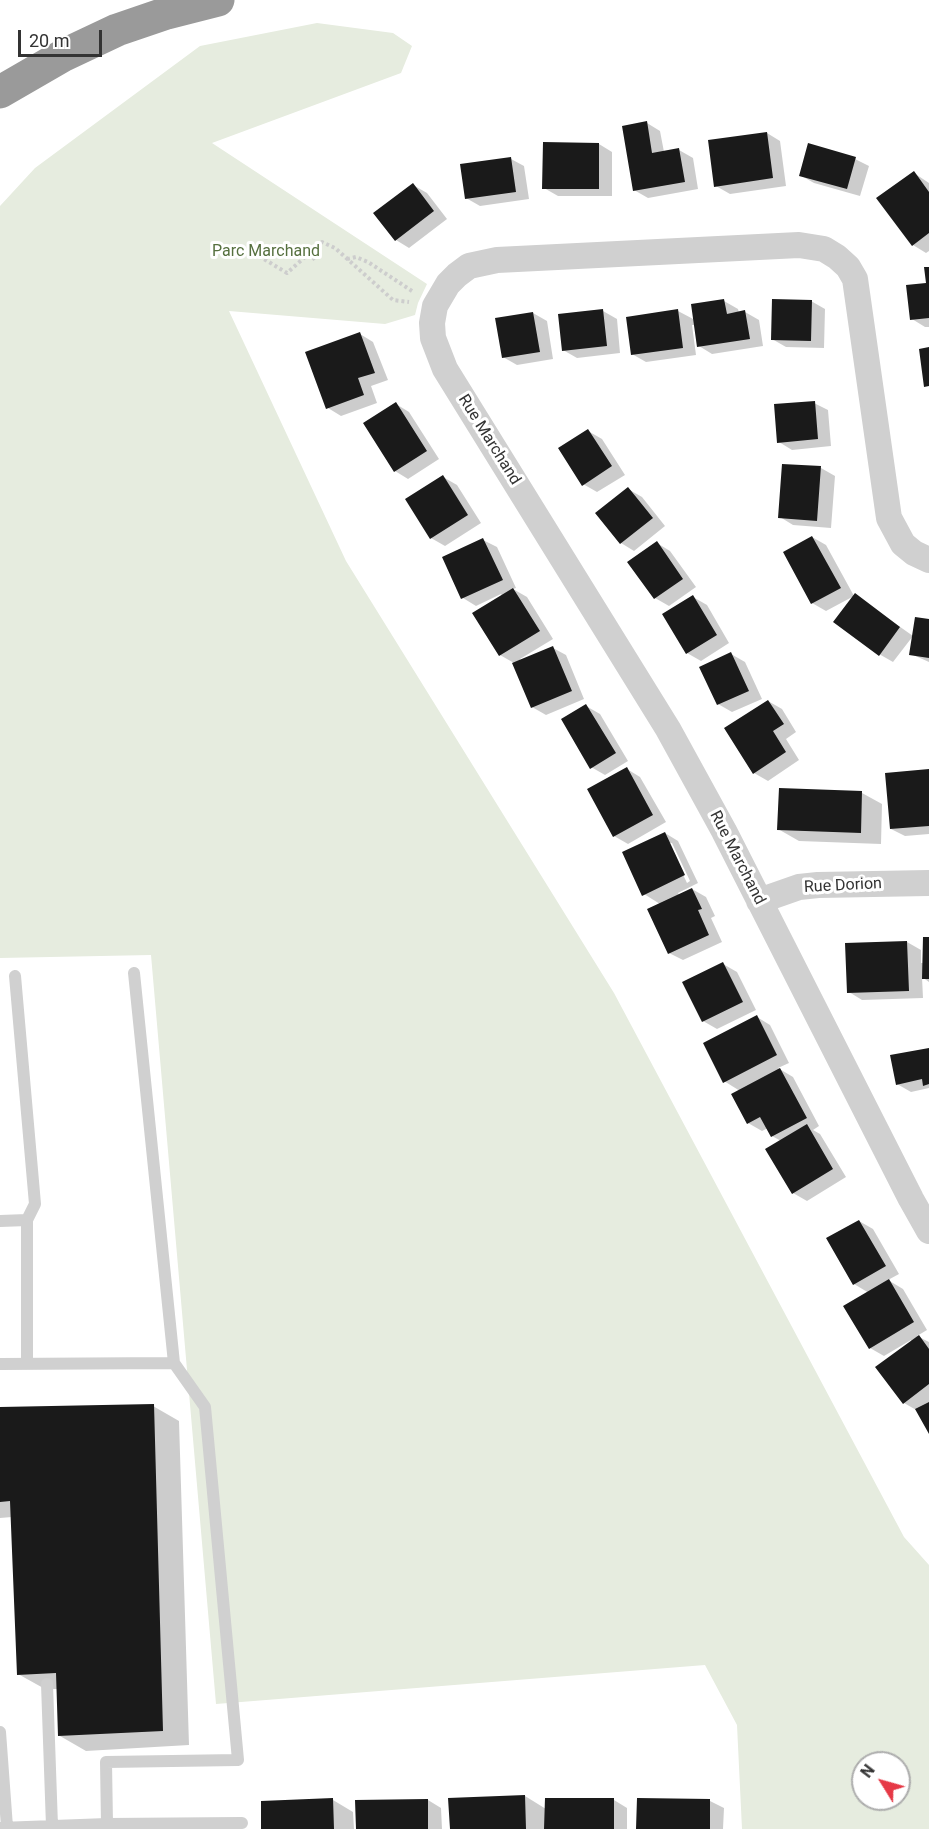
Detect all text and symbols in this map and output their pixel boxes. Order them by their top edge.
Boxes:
scale bar [21,18,105,56]
text: 20 m [29,30,69,51]
park label: Parc Marchand [212,242,320,262]
street label: Rue Marchand [454,391,524,489]
street label: Rue Marchand [705,808,769,908]
street label: Rue Dorion [804,874,882,898]
north arrow [851,1751,911,1811]
text: N [857,1761,879,1781]

